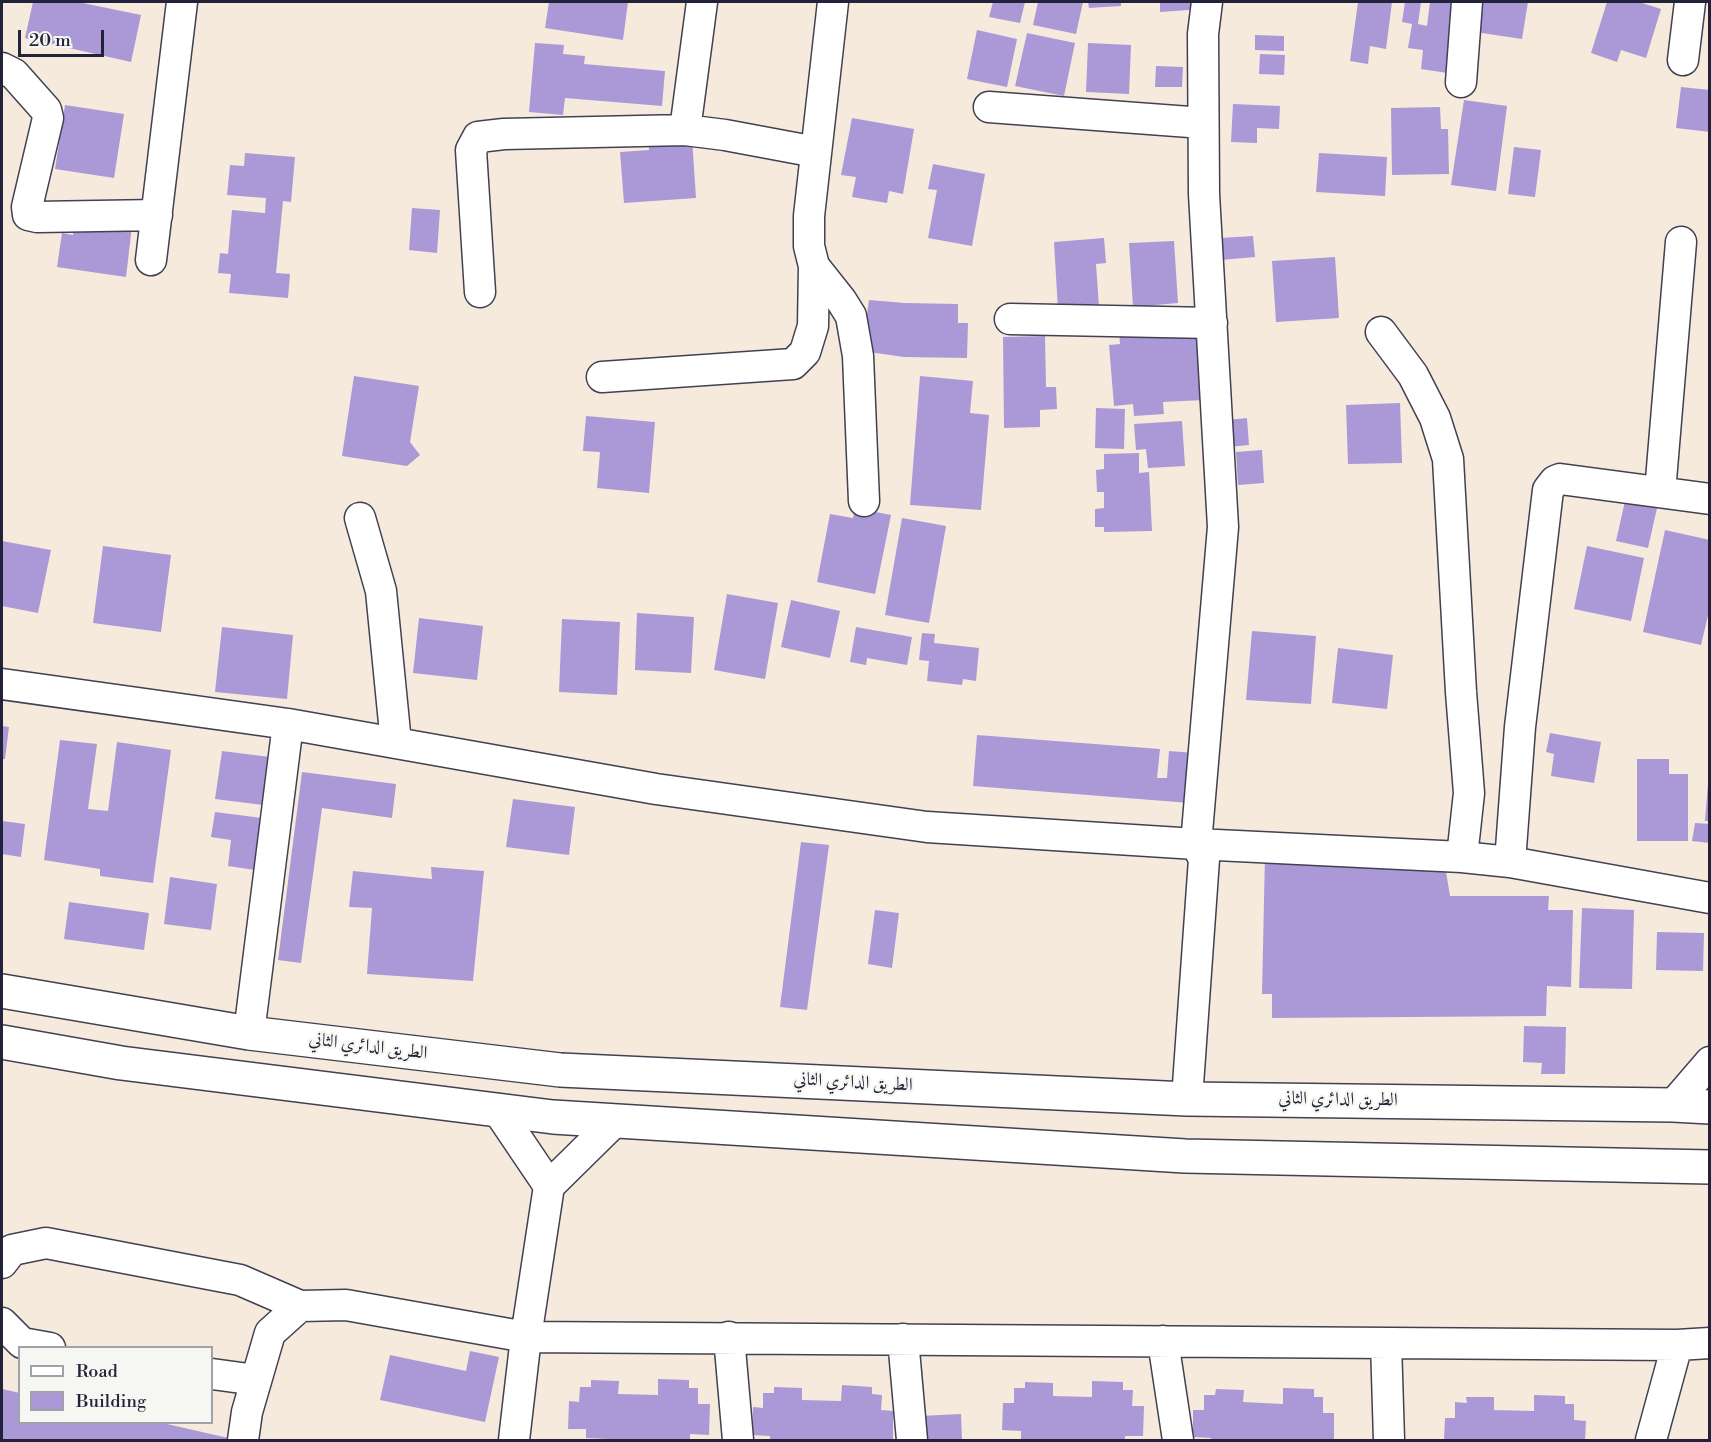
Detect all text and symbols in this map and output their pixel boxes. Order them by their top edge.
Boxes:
scale bar [21,18,106,56]
text: 20 m [29,29,71,52]
street label: الطريق الدائري الثاني [307,1029,429,1065]
street label: الطريق الدائري الثاني [793,1069,913,1097]
street label: الطريق الدائري الثاني [1278,1088,1398,1112]
legend [18,1346,213,1424]
text: Road [76,1360,118,1383]
text: Building [76,1390,146,1413]

